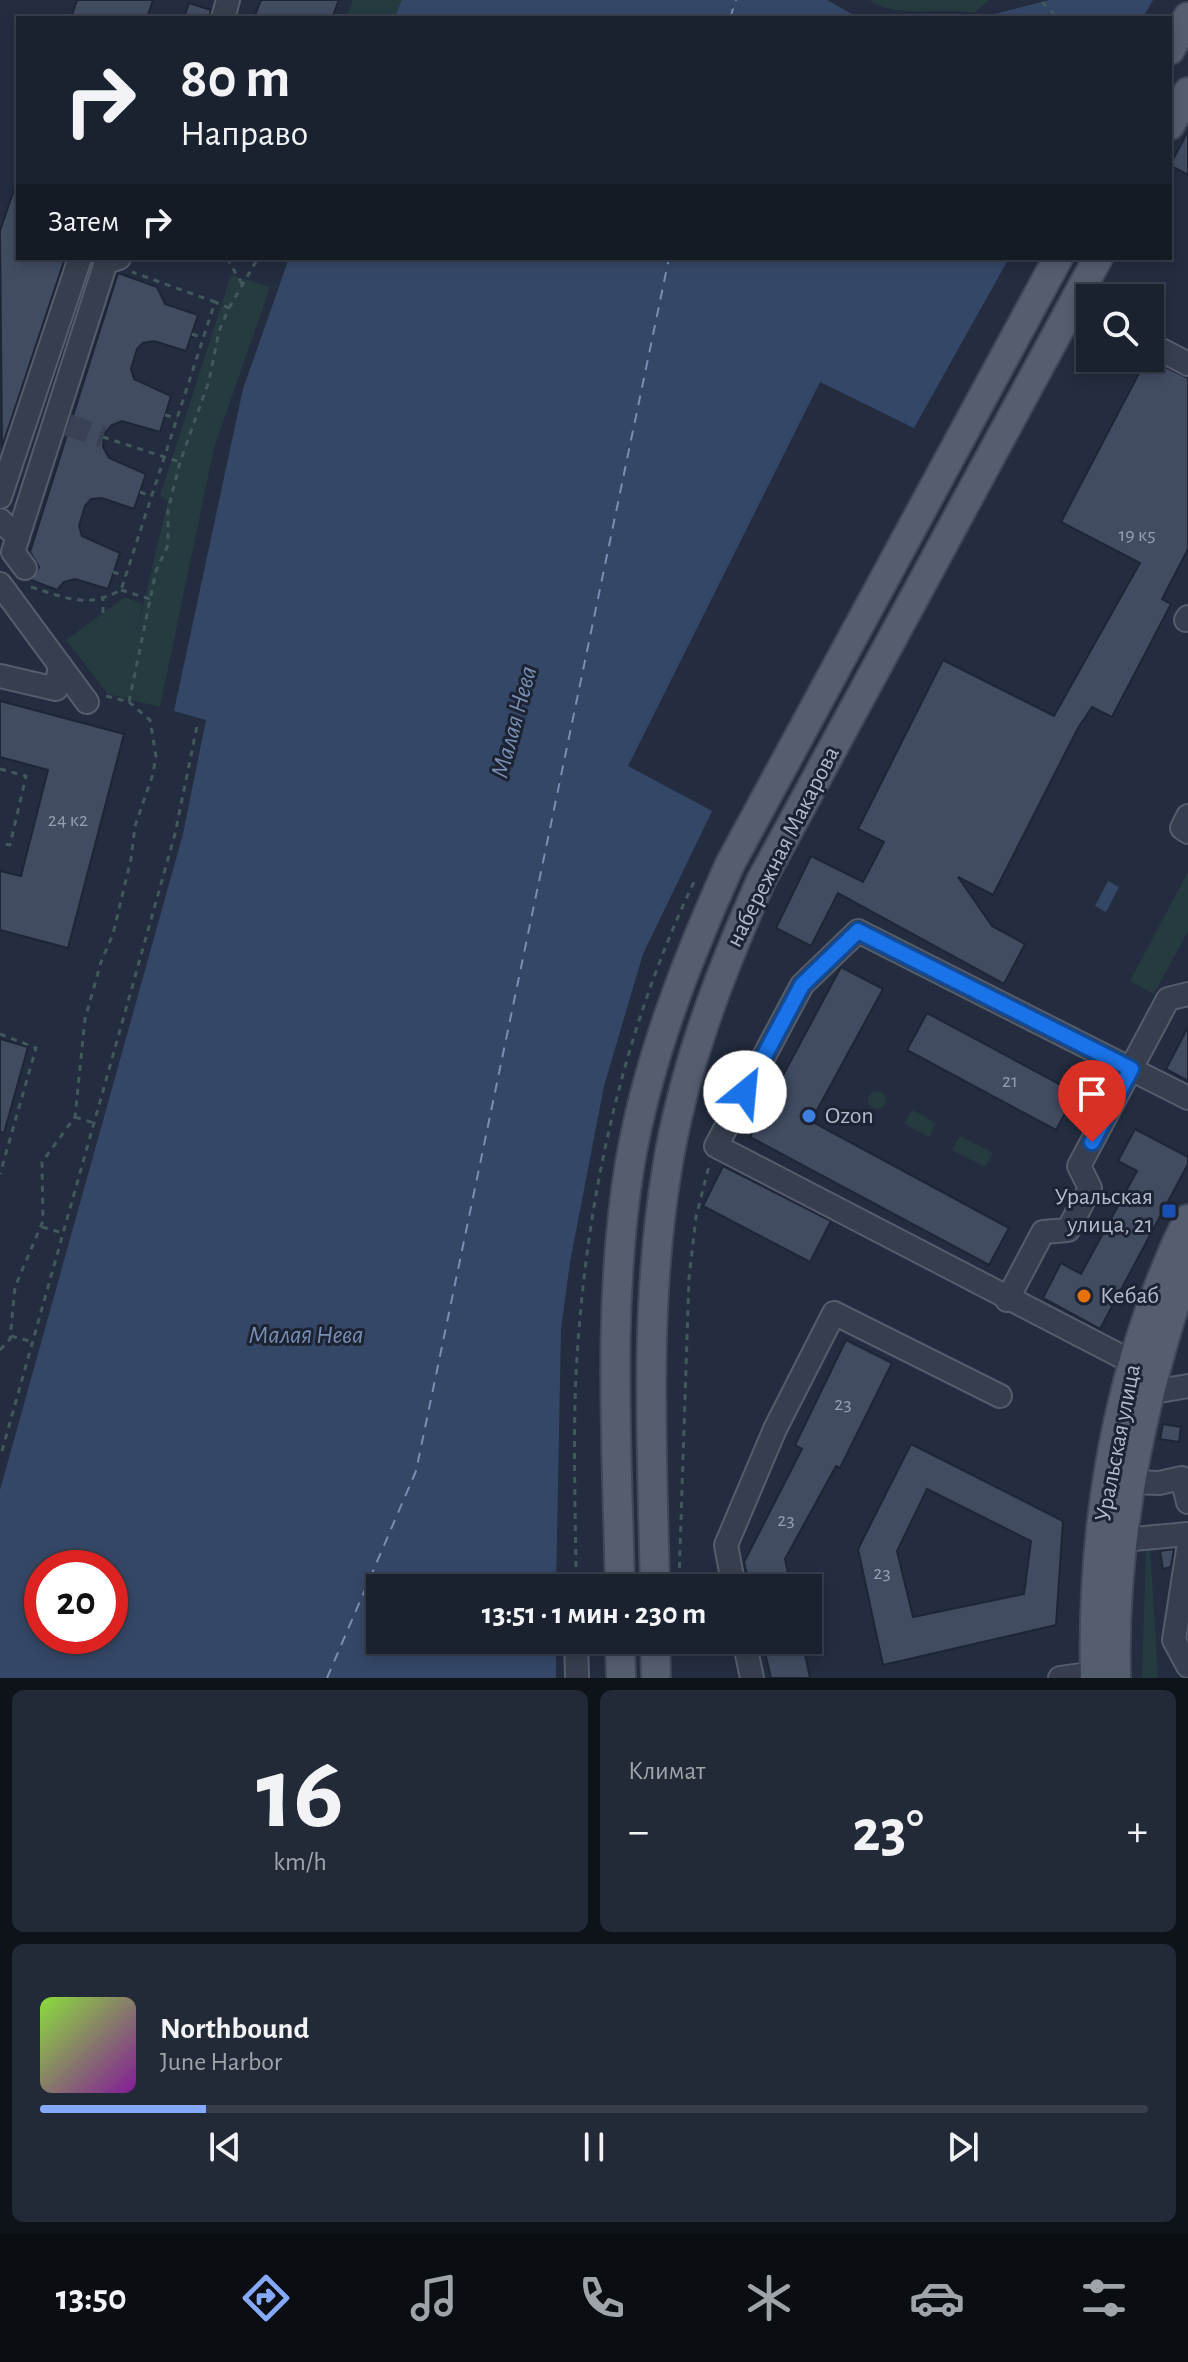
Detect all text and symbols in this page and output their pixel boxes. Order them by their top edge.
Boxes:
icon: right [48,48,152,152]
text: 80 m [180,51,290,107]
text: Направо [180,116,308,152]
icon: right [135,200,179,244]
text: Затем [48,207,119,237]
map controls [1076,284,1164,372]
button: search [1076,284,1164,372]
house number: 19 к5 [1118,525,1156,545]
water label: Малая Нева [487,663,541,781]
street label: набережная Макарова [722,743,844,951]
house number: 24 к2 [48,810,88,830]
position arrow [703,1050,787,1134]
pin [1058,1060,1126,1142]
house number: 21 [1002,1071,1018,1091]
icon: arrive [1070,1072,1114,1116]
place label: Ozon [825,1104,874,1128]
marker: Ozon [800,1107,818,1125]
place label: Уральская улица, 21 [1055,1185,1153,1237]
marker: Уральская улица, 21 [1160,1202,1178,1220]
place label: Кебаб [1100,1284,1159,1308]
marker: Кебаб [1075,1287,1093,1305]
water label: Малая Нева [249,1322,363,1348]
street label: Уральская улица [1091,1362,1145,1524]
house number: 23 [834,1394,852,1414]
house number: 23 [777,1510,795,1530]
speed limit sign: 20 [24,1550,128,1654]
house number: 23 [873,1563,891,1583]
text: 13:51 · 1 мин · 230 m [482,1599,706,1629]
text: 16 [256,1743,344,1847]
text: Климат [628,1758,705,1784]
text: 23° [852,1802,924,1862]
text: − [628,1810,649,1854]
text: + [1127,1810,1148,1854]
text: km/h [273,1849,327,1875]
text: Northbound [160,2014,309,2044]
text: June Harbor [160,2049,282,2075]
icon: previous [203,2125,247,2169]
icon: pause [572,2125,616,2169]
icon: next [941,2125,985,2169]
icon: directions [238,2270,294,2326]
icon: music [406,2270,462,2326]
icon: phone [574,2270,630,2326]
icon: climate [741,2270,797,2326]
icon: car [909,2270,965,2326]
icon: filters [1076,2270,1132,2326]
text: 13:50 [56,2280,127,2316]

